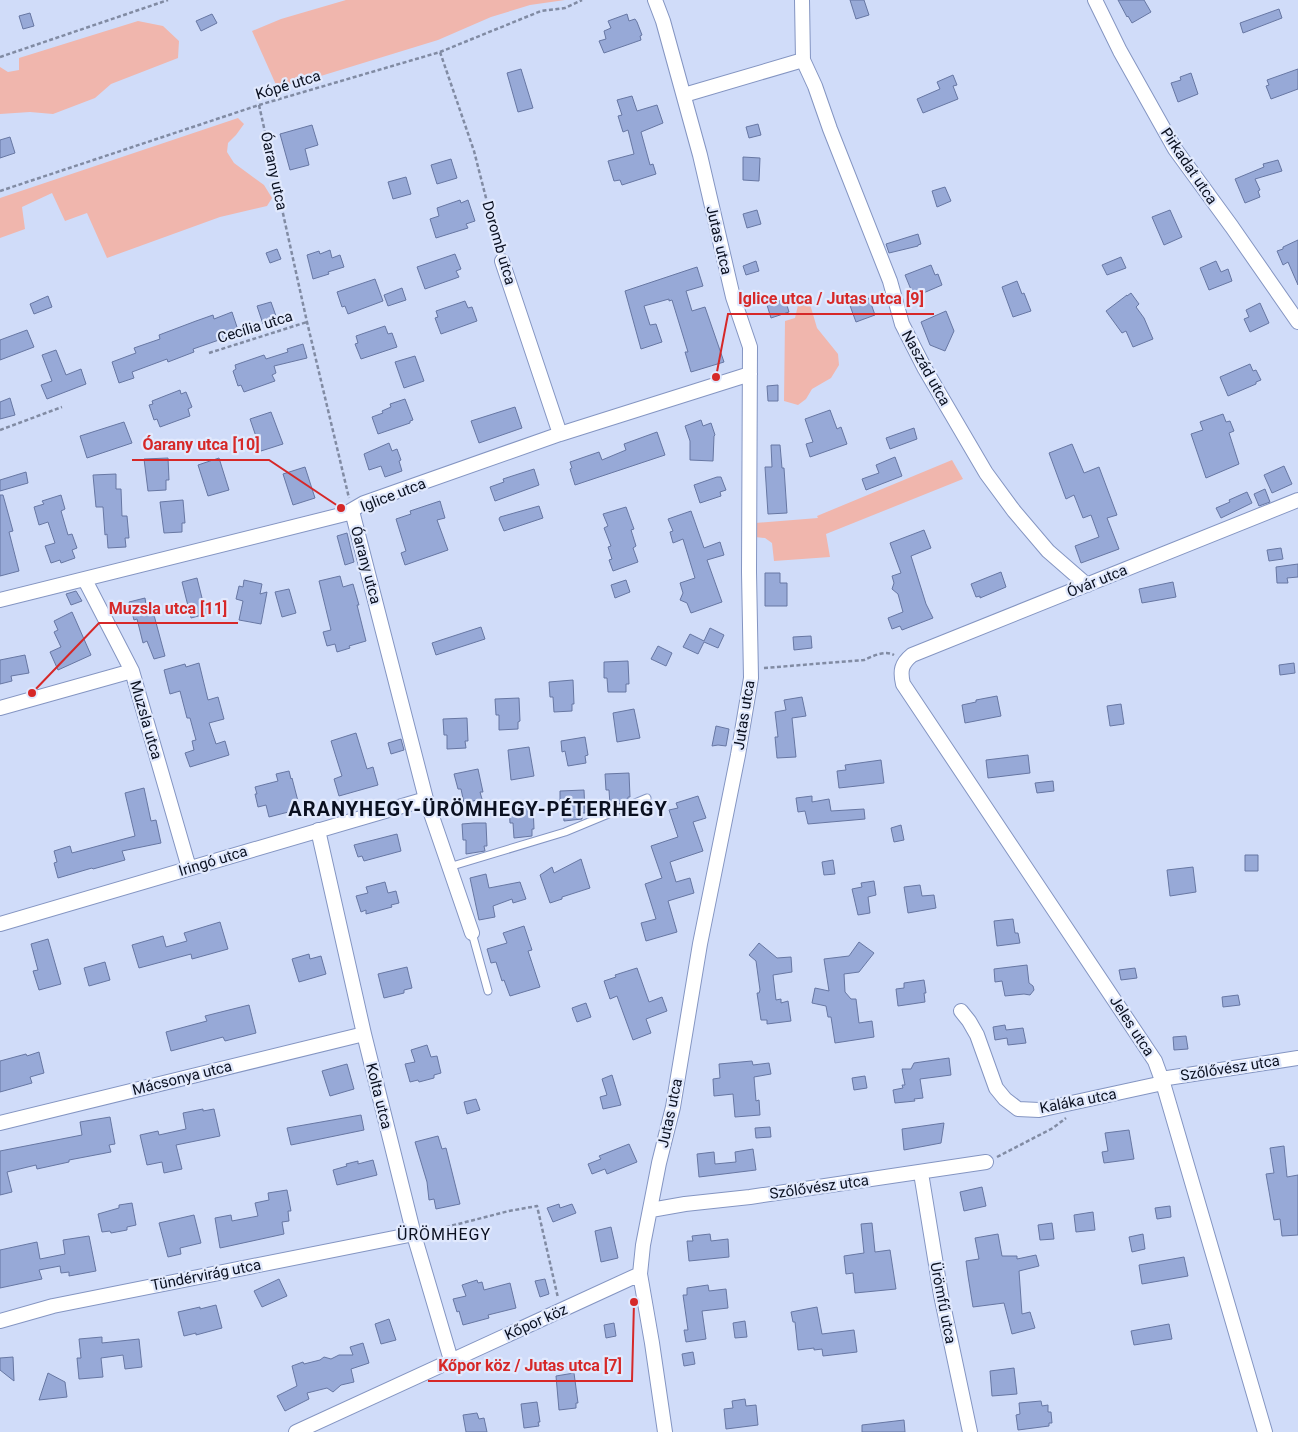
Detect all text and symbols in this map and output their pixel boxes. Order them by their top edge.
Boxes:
street label: Kópé utca [253,67,323,103]
street label: Pirkadat utca [1157,124,1221,208]
street label: Óarany utca [257,130,291,212]
street label: Doromb utca [478,199,520,287]
street label: Jutas utca [702,204,736,276]
callout: Iglice utca / Jutas utca [9] [728,283,934,314]
text: Iglice utca / Jutas utca [9] [738,289,924,308]
street label: Cecília utca [215,307,295,347]
street label: Naszád utca [898,327,954,409]
callout: Óarany utca [10] [132,429,269,460]
text: Óarany utca [10] [142,435,260,454]
street label: Iglice utca [358,474,428,516]
street label: Óarany utca [347,524,385,606]
street label: Óvár utca [1064,561,1130,601]
callout: Muzsla utca [11] [99,592,238,623]
text: Muzsla utca [11] [109,599,227,618]
street label: Muzsla utca [126,678,166,762]
street label: Jutas utca [730,679,758,751]
district label: ARANYHEGY-ÜRÖMHEGY-PÉTERHEGY [288,797,668,821]
street label: Iringó utca [176,842,250,880]
street label: Jeles utca [1106,992,1158,1060]
street label: Szőlővész utca [1179,1051,1281,1085]
street label: Mácsonya utca [130,1057,234,1099]
street label: Kolta utca [362,1061,396,1131]
street label: Jutas utca [654,1077,686,1149]
street label: Kaláka utca [1038,1085,1118,1117]
street label: Szőlővész utca [768,1171,870,1203]
district label: ÜRÖMHEGY [397,1225,491,1244]
street label: Tündérvirág utca [149,1256,263,1294]
street label: Ürömfű utca [926,1261,960,1345]
street label: Kőpor köz [502,1300,570,1344]
callout: Kőpor köz / Jutas utca [7] [428,1350,632,1381]
text: Kőpor köz / Jutas utca [7] [438,1356,622,1375]

